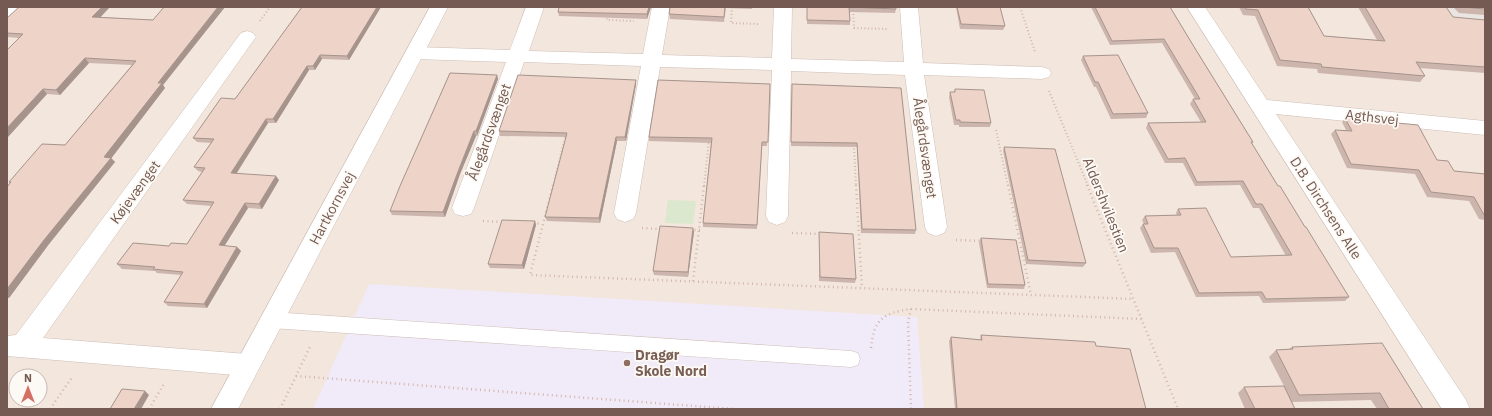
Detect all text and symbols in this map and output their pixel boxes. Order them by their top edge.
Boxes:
street label: Ålegårdsvænget [462,81,515,183]
street label: Ålegårdsvænget [909,96,942,200]
street label: Agthsvej [1344,105,1400,129]
street label: D.B. Dirchsens Alle [1286,153,1366,263]
street label: Aldershvilestien [1079,155,1133,255]
street label: Køjevænget [106,157,164,227]
street label: Hartkornsvej [305,168,359,248]
place label: Dragør Skole Nord [635,346,707,380]
marker: Dragør Skole Nord [622,358,632,368]
north arrow [8,368,48,408]
text: N [24,371,32,385]

